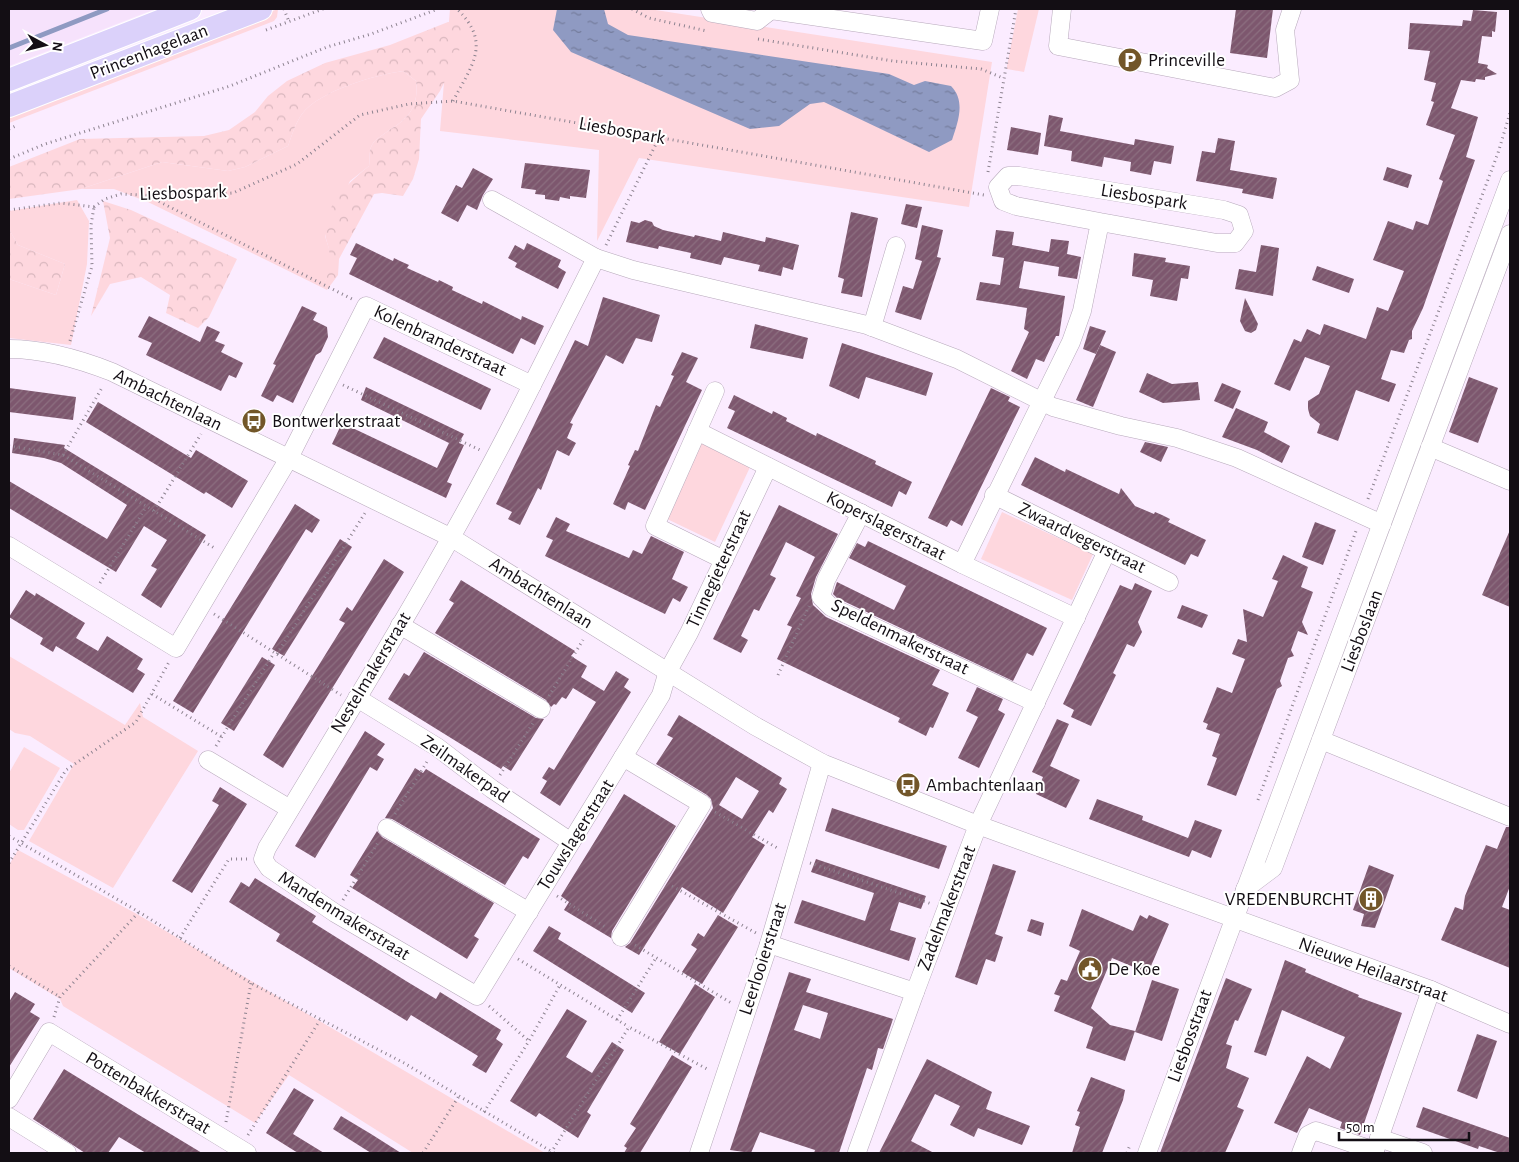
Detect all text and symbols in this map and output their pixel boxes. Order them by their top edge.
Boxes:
north arrow [20,20,70,70]
street label: Princenhagelaan [87,21,211,83]
text: N [49,41,64,52]
parking icon: Princeville [1117,47,1143,73]
place label: Princeville [1148,51,1225,70]
street label: Liesbospark [577,114,667,148]
street label: Liesbospark [1099,181,1189,213]
street label: Liesbospark [139,182,227,204]
street label: Kolenbranderstraat [371,302,509,380]
street label: Ambachtenlaan [111,366,225,434]
bus stop icon: Bontwerkerstraat [241,408,267,434]
place label: Bontwerkerstraat [272,412,400,431]
street label: Koperslagerstraat [823,488,949,564]
street label: Zwaardvegerstraat [1016,499,1148,577]
street label: Tinnegieterstraat [683,507,755,631]
street label: Ambachtenlaan [486,554,596,632]
street label: Liesboslaan [1338,587,1386,675]
street label: Speldenmakerstraat [828,596,972,678]
street label: Nestelmakerstraat [327,609,415,737]
street label: Zeilmakerpad [417,732,513,806]
bus stop icon: Ambachtenlaan [895,772,921,798]
street label: Touwslagerstraat [534,776,618,894]
place label: Ambachtenlaan [926,776,1044,795]
street label: Zadelmakerstraat [914,843,980,973]
street label: Mandenmakerstraat [275,868,413,964]
building icon: VREDENBURCHT [1358,886,1384,912]
place label: VREDENBURCHT [1225,890,1354,909]
street label: Leerlooierstraat [736,901,790,1017]
street label: Nieuwe Heilaarstraat [1296,934,1450,1006]
public building icon: De Koe [1077,956,1103,982]
place label: De Koe [1108,960,1160,979]
street label: Liesbosstraat [1164,987,1216,1085]
street label: Pottenbakkerstraat [82,1048,214,1138]
scale bar [1339,1110,1469,1142]
text: 50 m [1346,1120,1375,1135]

